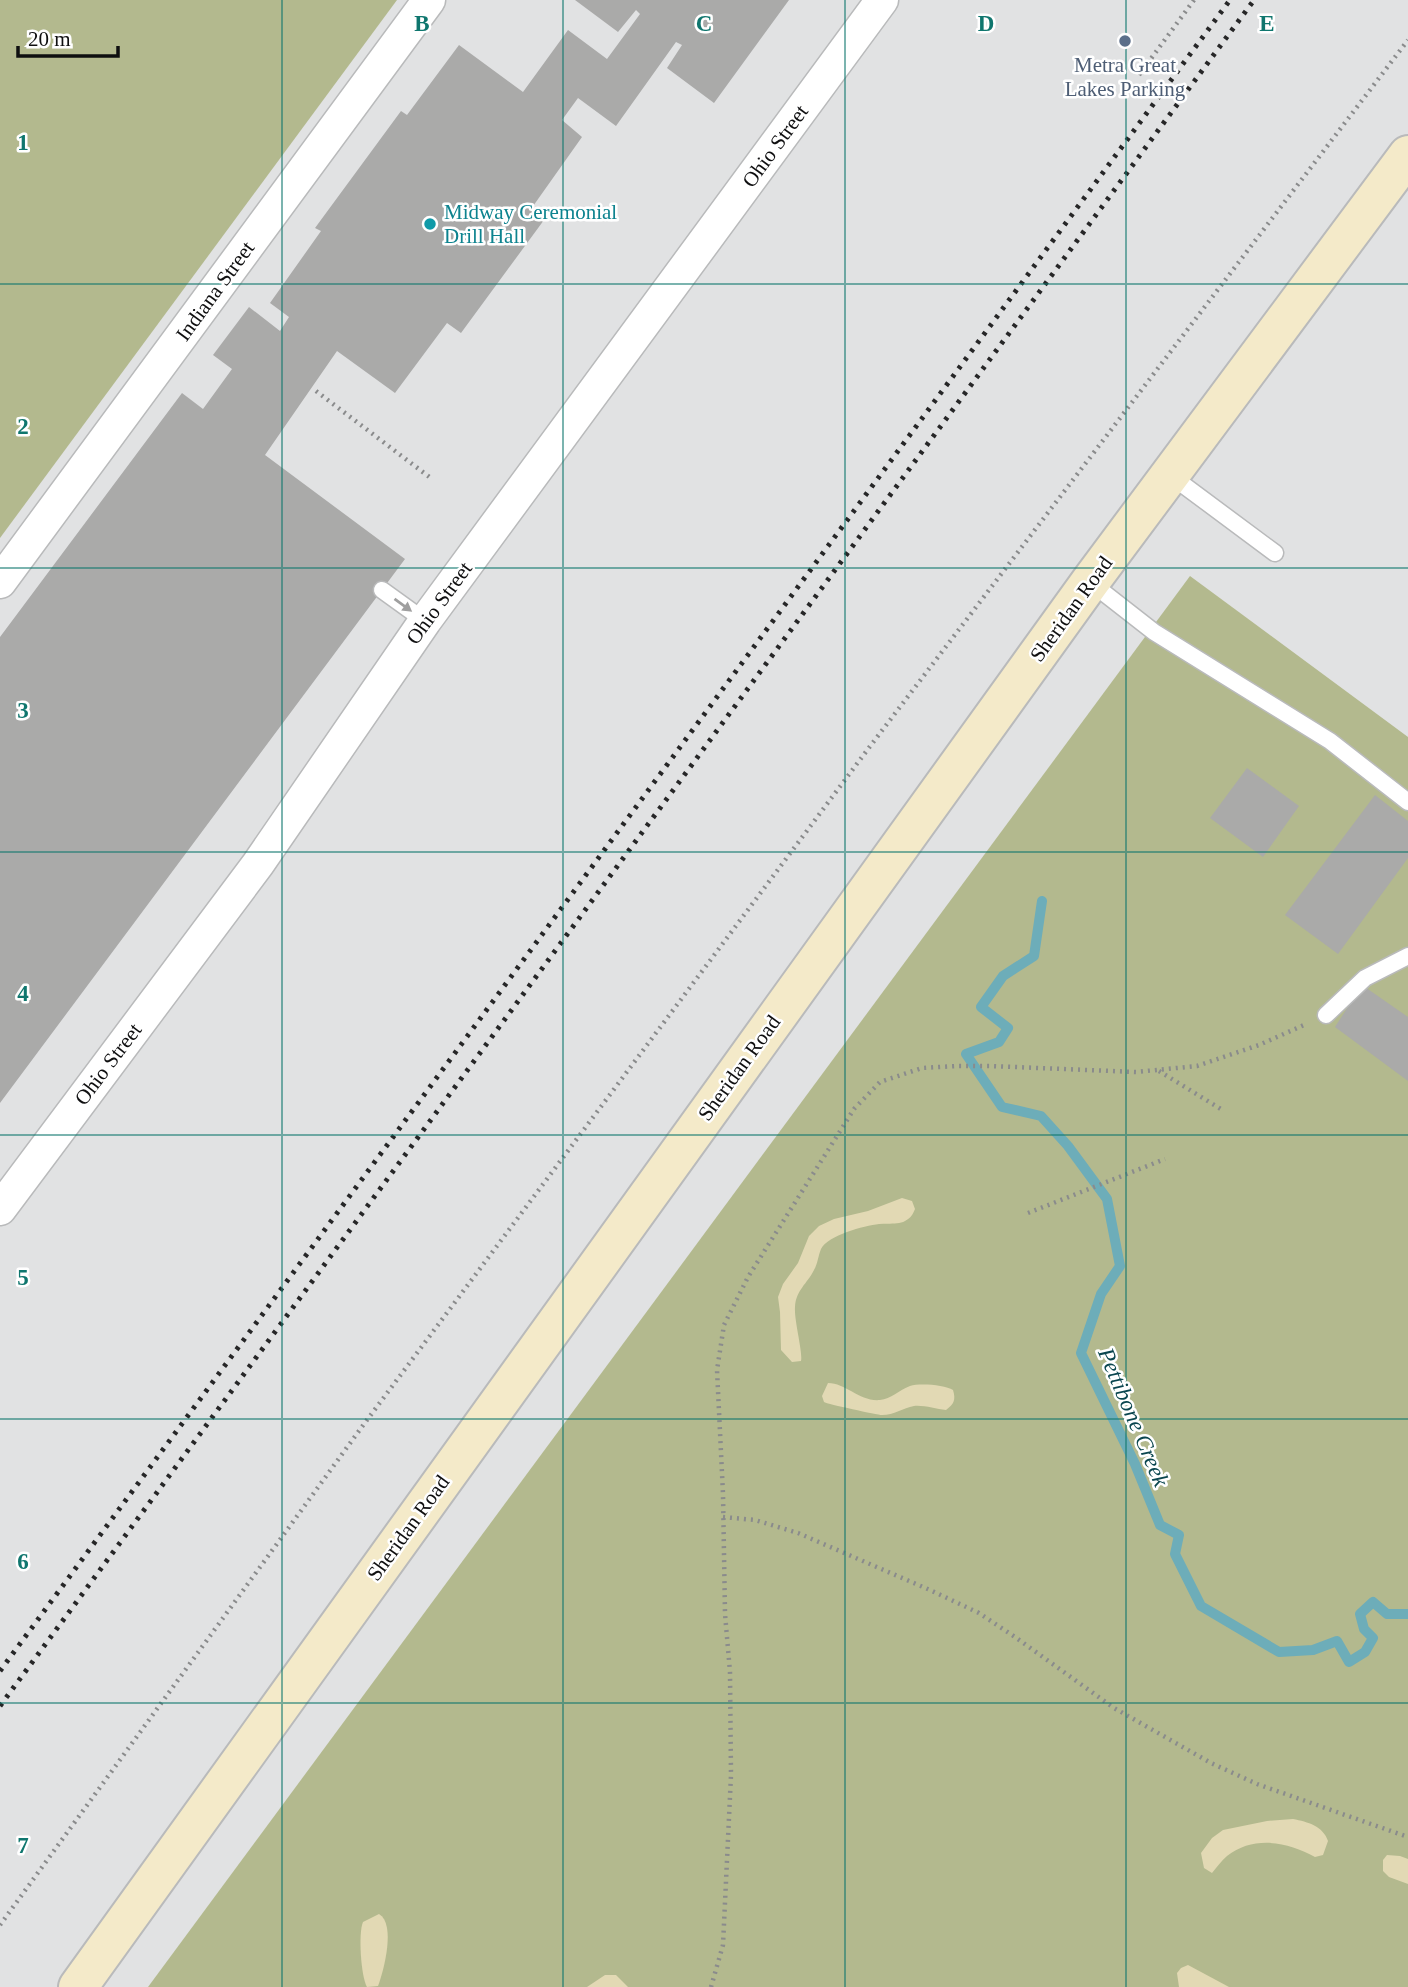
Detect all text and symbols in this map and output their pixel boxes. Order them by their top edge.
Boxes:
text: B [414,11,430,36]
text: C [696,11,712,36]
text: D [978,11,994,36]
text: E [1259,11,1275,36]
scale bar [18,14,117,58]
text: 20 m [28,27,71,51]
marker: Metra Great Lakes Parking [1117,33,1133,49]
place label: Metra Great Lakes Parking [1065,53,1186,101]
street label: Ohio Street [737,100,813,192]
text: 1 [17,130,29,155]
place label: Midway Ceremonial Drill Hall [444,200,617,248]
marker: Midway Ceremonial Drill Hall [422,216,438,232]
street label: Indiana Street [171,236,259,345]
text: 2 [17,414,29,439]
street label: Sheridan Road [1025,551,1118,666]
street label: Ohio Street [401,557,477,649]
one-way arrow [394,598,413,612]
text: 3 [17,698,29,723]
text: 4 [17,981,29,1006]
street label: Sheridan Road [693,1010,786,1125]
street label: Ohio Street [69,1018,147,1110]
text: 5 [17,1265,29,1290]
water label: Pettibone Creek [1093,1343,1174,1491]
street label: Sheridan Road [362,1470,455,1585]
text: 6 [17,1549,29,1574]
text: 7 [17,1833,29,1858]

